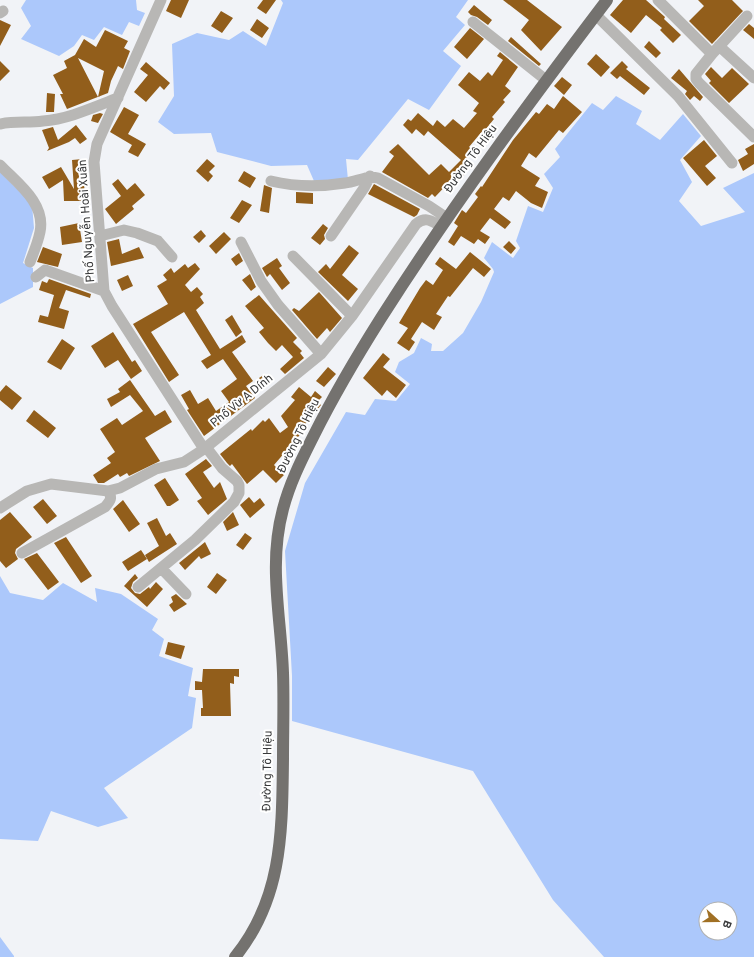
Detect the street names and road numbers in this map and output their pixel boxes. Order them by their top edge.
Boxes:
street label: Đường Tô Hiệu [441,122,501,196]
street label: Phố Nguyễn Hoài Xuân [75,159,99,283]
street label: Phố Vừ A Dính [207,371,277,431]
street label: Đường Tô Hiệu [274,396,324,476]
street label: Đường Tô Hiệu [259,730,277,812]

